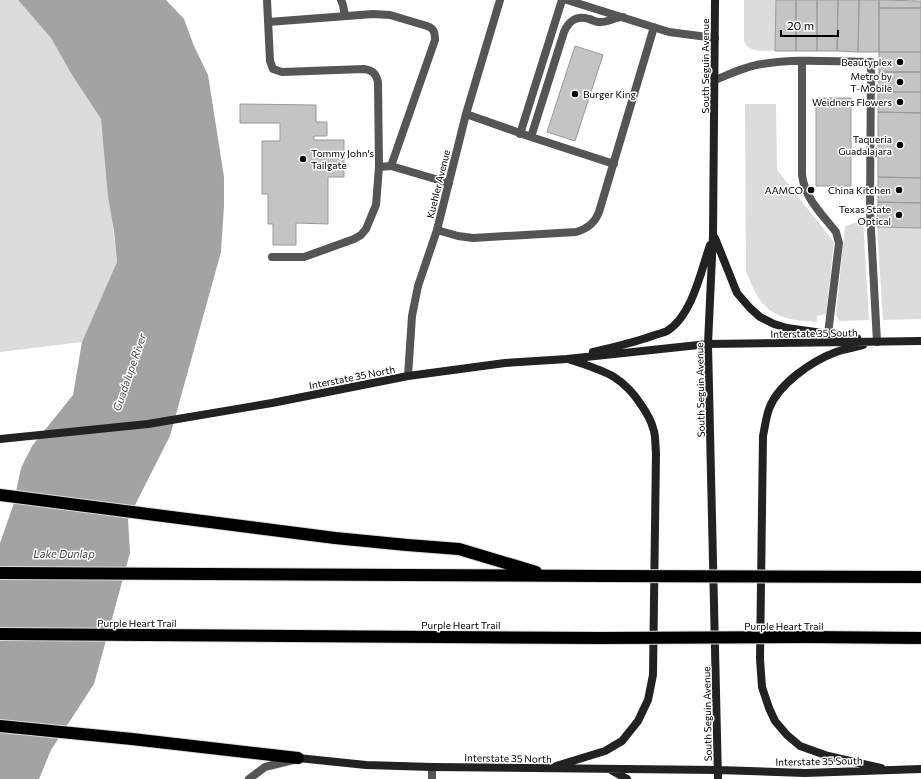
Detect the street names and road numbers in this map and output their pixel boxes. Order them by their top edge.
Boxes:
street label: South Seguin Avenue [699,19,711,113]
street label: Kuehler Avenue [424,148,452,220]
street label: Interstate 35 South [770,326,858,340]
street label: South Seguin Avenue [693,342,707,438]
street label: Interstate 35 North [308,363,396,391]
street label: Purple Heart Trail [97,617,177,629]
street label: Purple Heart Trail [421,619,501,631]
street label: Purple Heart Trail [744,620,824,632]
street label: South Seguin Avenue [700,666,714,762]
street label: Interstate 35 North [464,751,552,765]
street label: Interstate 35 South [775,754,863,768]

